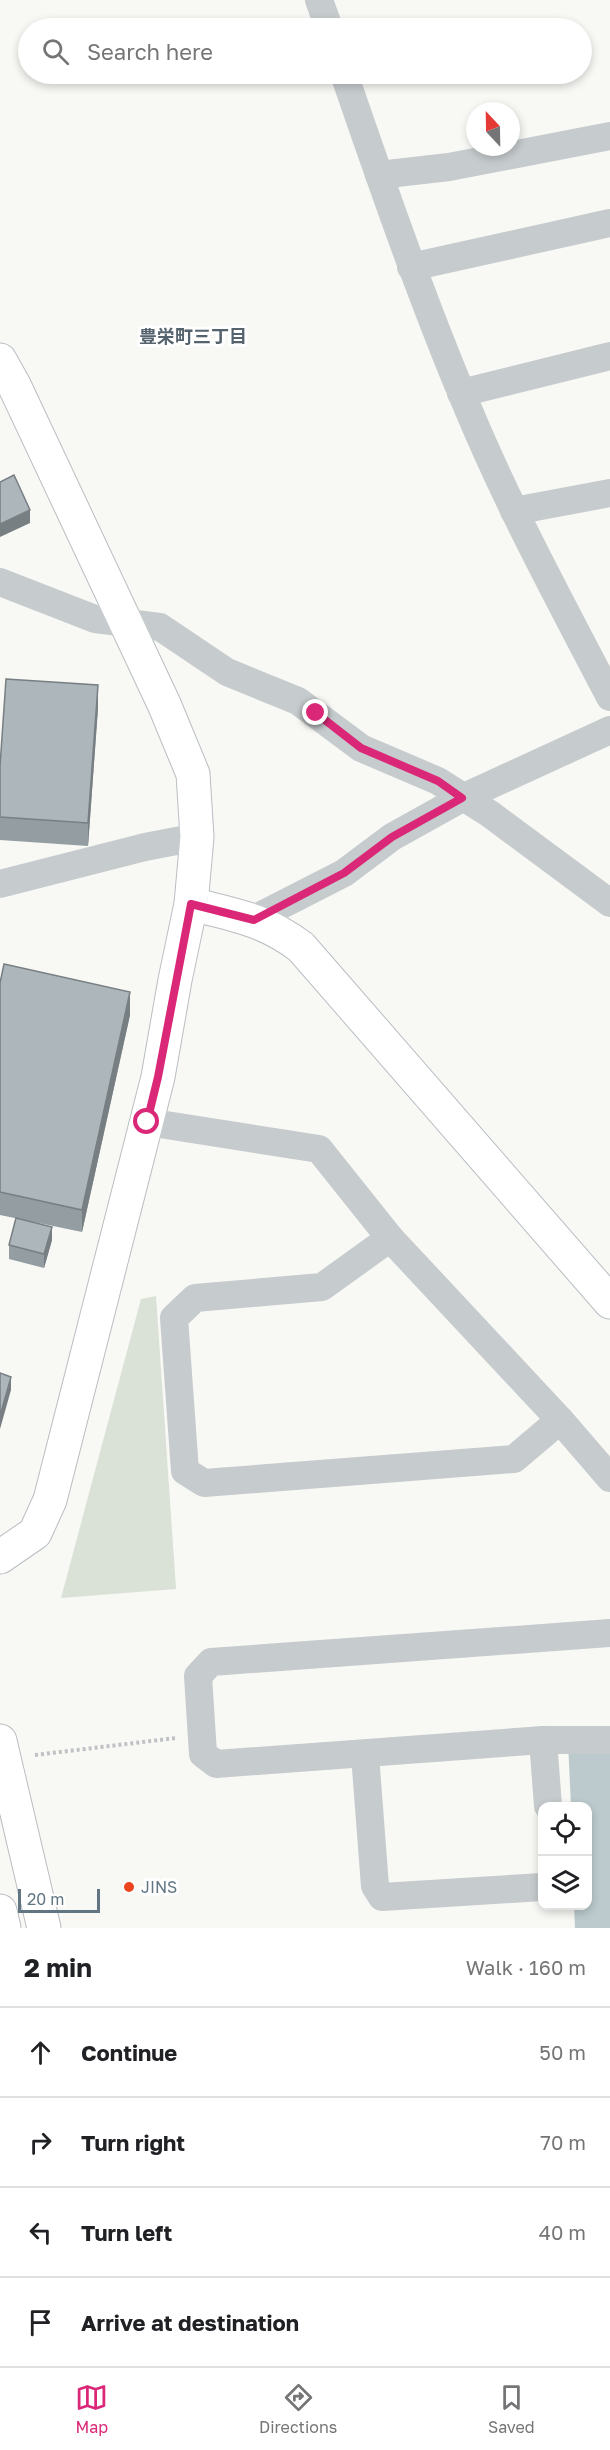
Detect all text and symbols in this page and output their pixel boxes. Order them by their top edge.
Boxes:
search box [18,18,592,84]
icon: search [39,35,72,68]
text: Search here [87,38,213,65]
north arrow [466,102,520,156]
district label: 豊栄町三丁目 [139,325,247,347]
route end [302,699,328,725]
route start [133,1108,159,1134]
map controls [538,1802,592,1910]
button: locate [538,1802,592,1856]
button: layers [538,1856,592,1910]
place label: JINS [141,1877,177,1897]
marker: JINS [122,1880,136,1894]
scale bar [18,1886,100,1914]
text: 20 m [27,1889,64,1909]
text: 2 min [24,1952,92,1983]
text: Walk · 160 m [466,1955,586,1979]
icon: ahead [24,2036,57,2069]
text: Continue [81,2039,177,2066]
text: 50 m [539,2040,586,2064]
icon: right [24,2126,57,2159]
text: Turn right [81,2129,185,2156]
text: 70 m [540,2130,586,2154]
icon: left [24,2216,57,2249]
text: Turn left [81,2219,172,2246]
text: 40 m [539,2220,586,2244]
icon: arrive [24,2306,57,2339]
text: Arrive at destination [81,2309,299,2336]
tab: Map [75,2381,108,2437]
tab: Directions [259,2381,337,2437]
tab: Saved [488,2381,535,2437]

